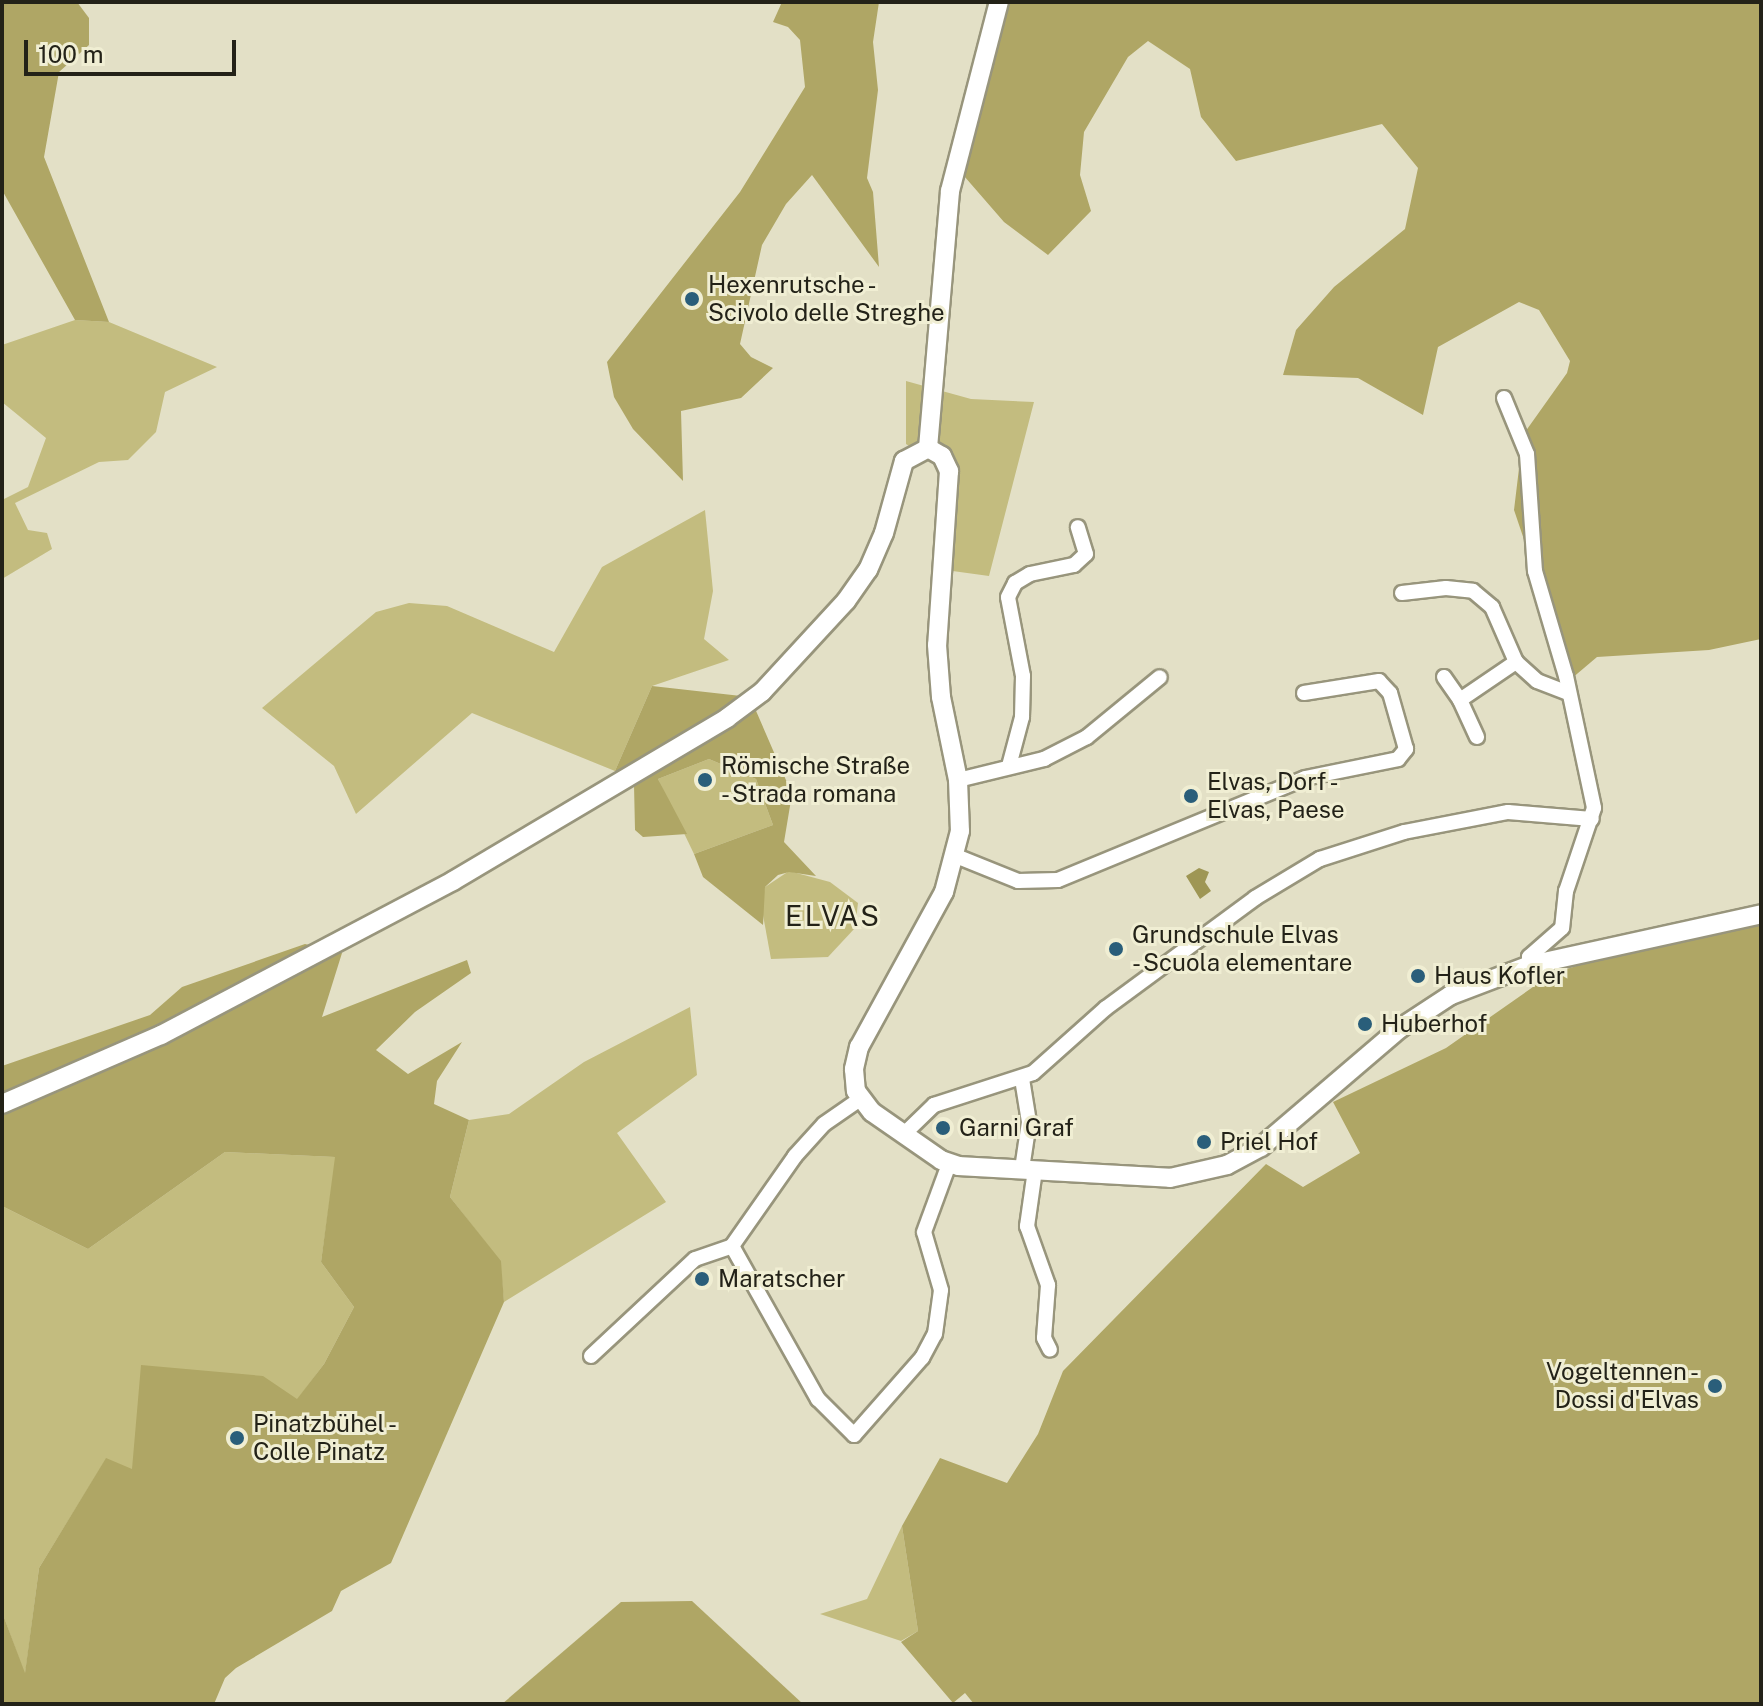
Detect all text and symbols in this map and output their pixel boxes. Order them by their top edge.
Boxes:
scale bar [28,24,240,74]
text: 100 m [38,40,104,68]
place label: Hexenrutsche - Scivolo delle Streghe [708,271,945,327]
marker: Hexenrutsche - Scivolo delle Streghe [683,290,701,308]
place label: Römische Straße - Strada romana [721,752,910,808]
place label: Elvas, Dorf - Elvas, Paese [1207,768,1345,824]
marker: Römische Straße - Strada romana [696,771,714,789]
marker: Elvas, Dorf - Elvas, Paese [1182,787,1200,805]
district label: ELVAS [785,899,881,933]
place label: Grundschule Elvas - Scuola elementare [1132,921,1357,977]
marker: Grundschule Elvas - Scuola elementare [1107,940,1125,958]
place label: Haus Kofler [1434,962,1565,990]
marker: Haus Kofler [1409,967,1427,985]
place label: Huberhof [1381,1010,1487,1038]
marker: Huberhof [1356,1015,1374,1033]
place label: Garni Graf [959,1114,1074,1142]
marker: Garni Graf [934,1119,952,1137]
place label: Priel Hof [1220,1128,1318,1156]
marker: Priel Hof [1195,1133,1213,1151]
place label: Maratscher [718,1265,845,1293]
marker: Maratscher [693,1270,711,1288]
place label: Vogeltennen - Dossi d'Elvas [1543,1358,1699,1414]
marker: Vogeltennen - Dossi d'Elvas [1706,1377,1724,1395]
place label: Pinatzbühel - Colle Pinatz [253,1410,400,1466]
marker: Pinatzbühel - Colle Pinatz [228,1429,246,1447]

